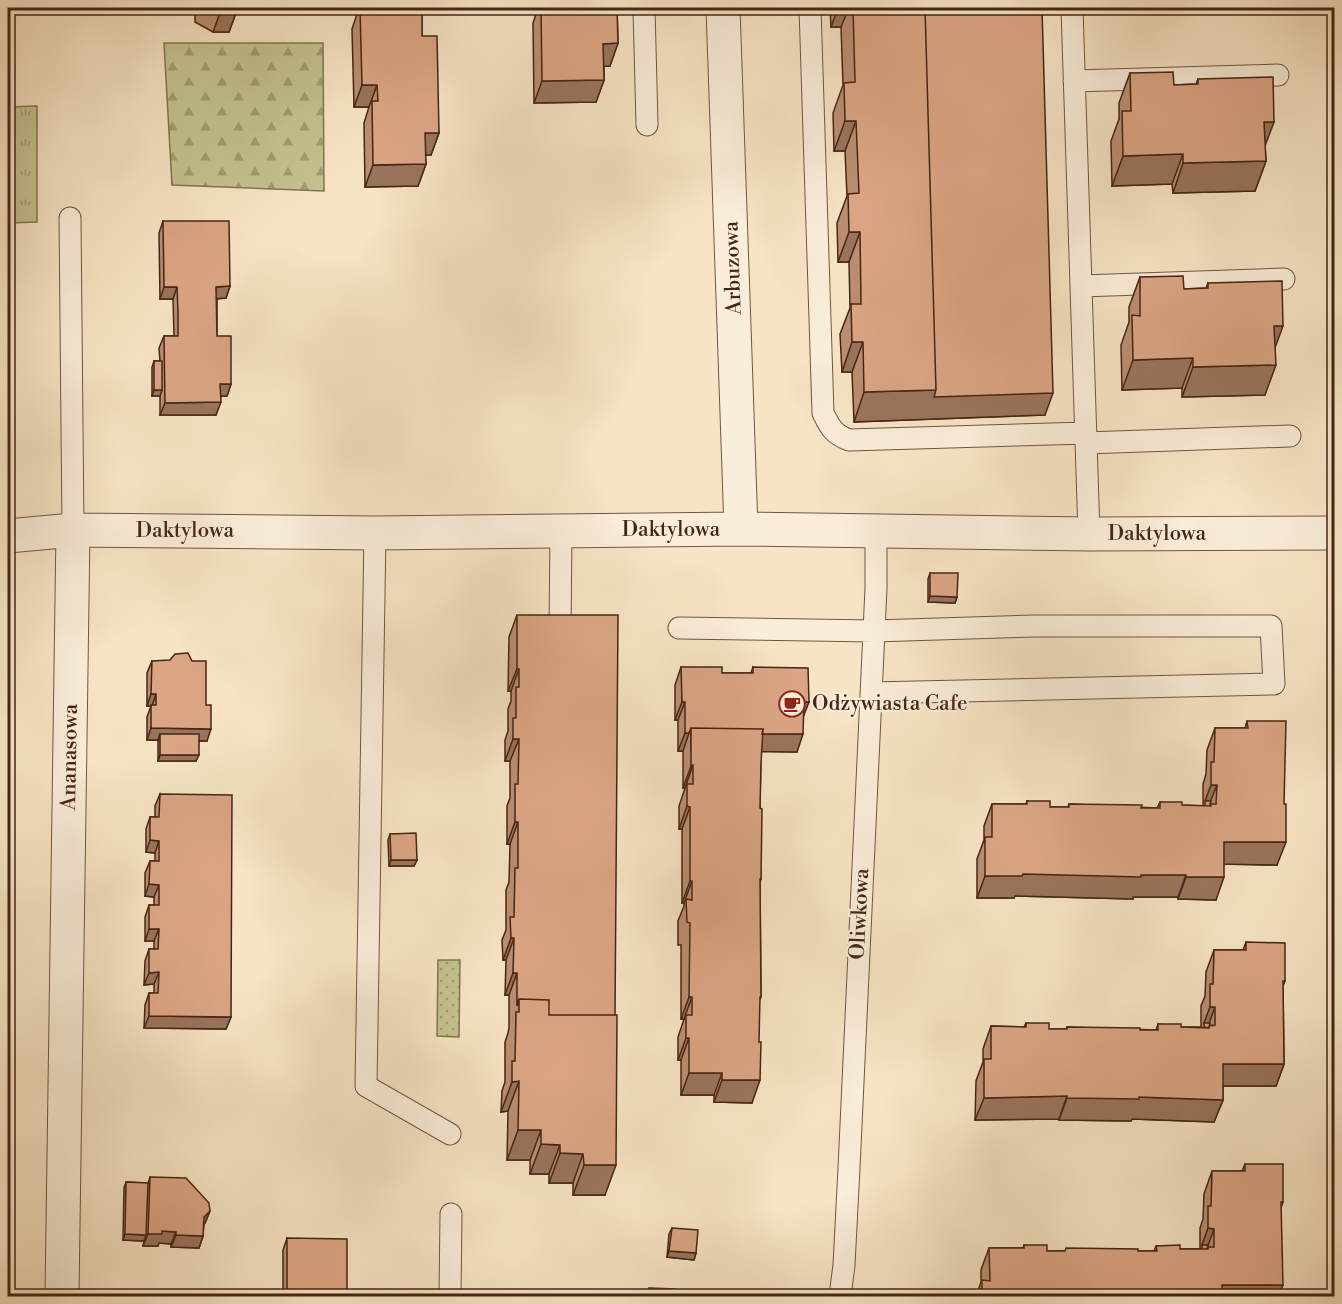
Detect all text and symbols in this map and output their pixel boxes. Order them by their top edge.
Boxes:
street label: Arbuzowa [718,220,748,316]
street label: Daktylowa [622,517,721,543]
street label: Daktylowa [136,518,235,544]
street label: Daktylowa [1108,521,1207,547]
cafe icon: Odżywiasta Cafe [777,689,807,719]
place label: Odżywiasta Cafe [812,691,968,717]
street label: Ananasowa [56,703,84,811]
street label: Oliwkowa [845,867,875,960]

